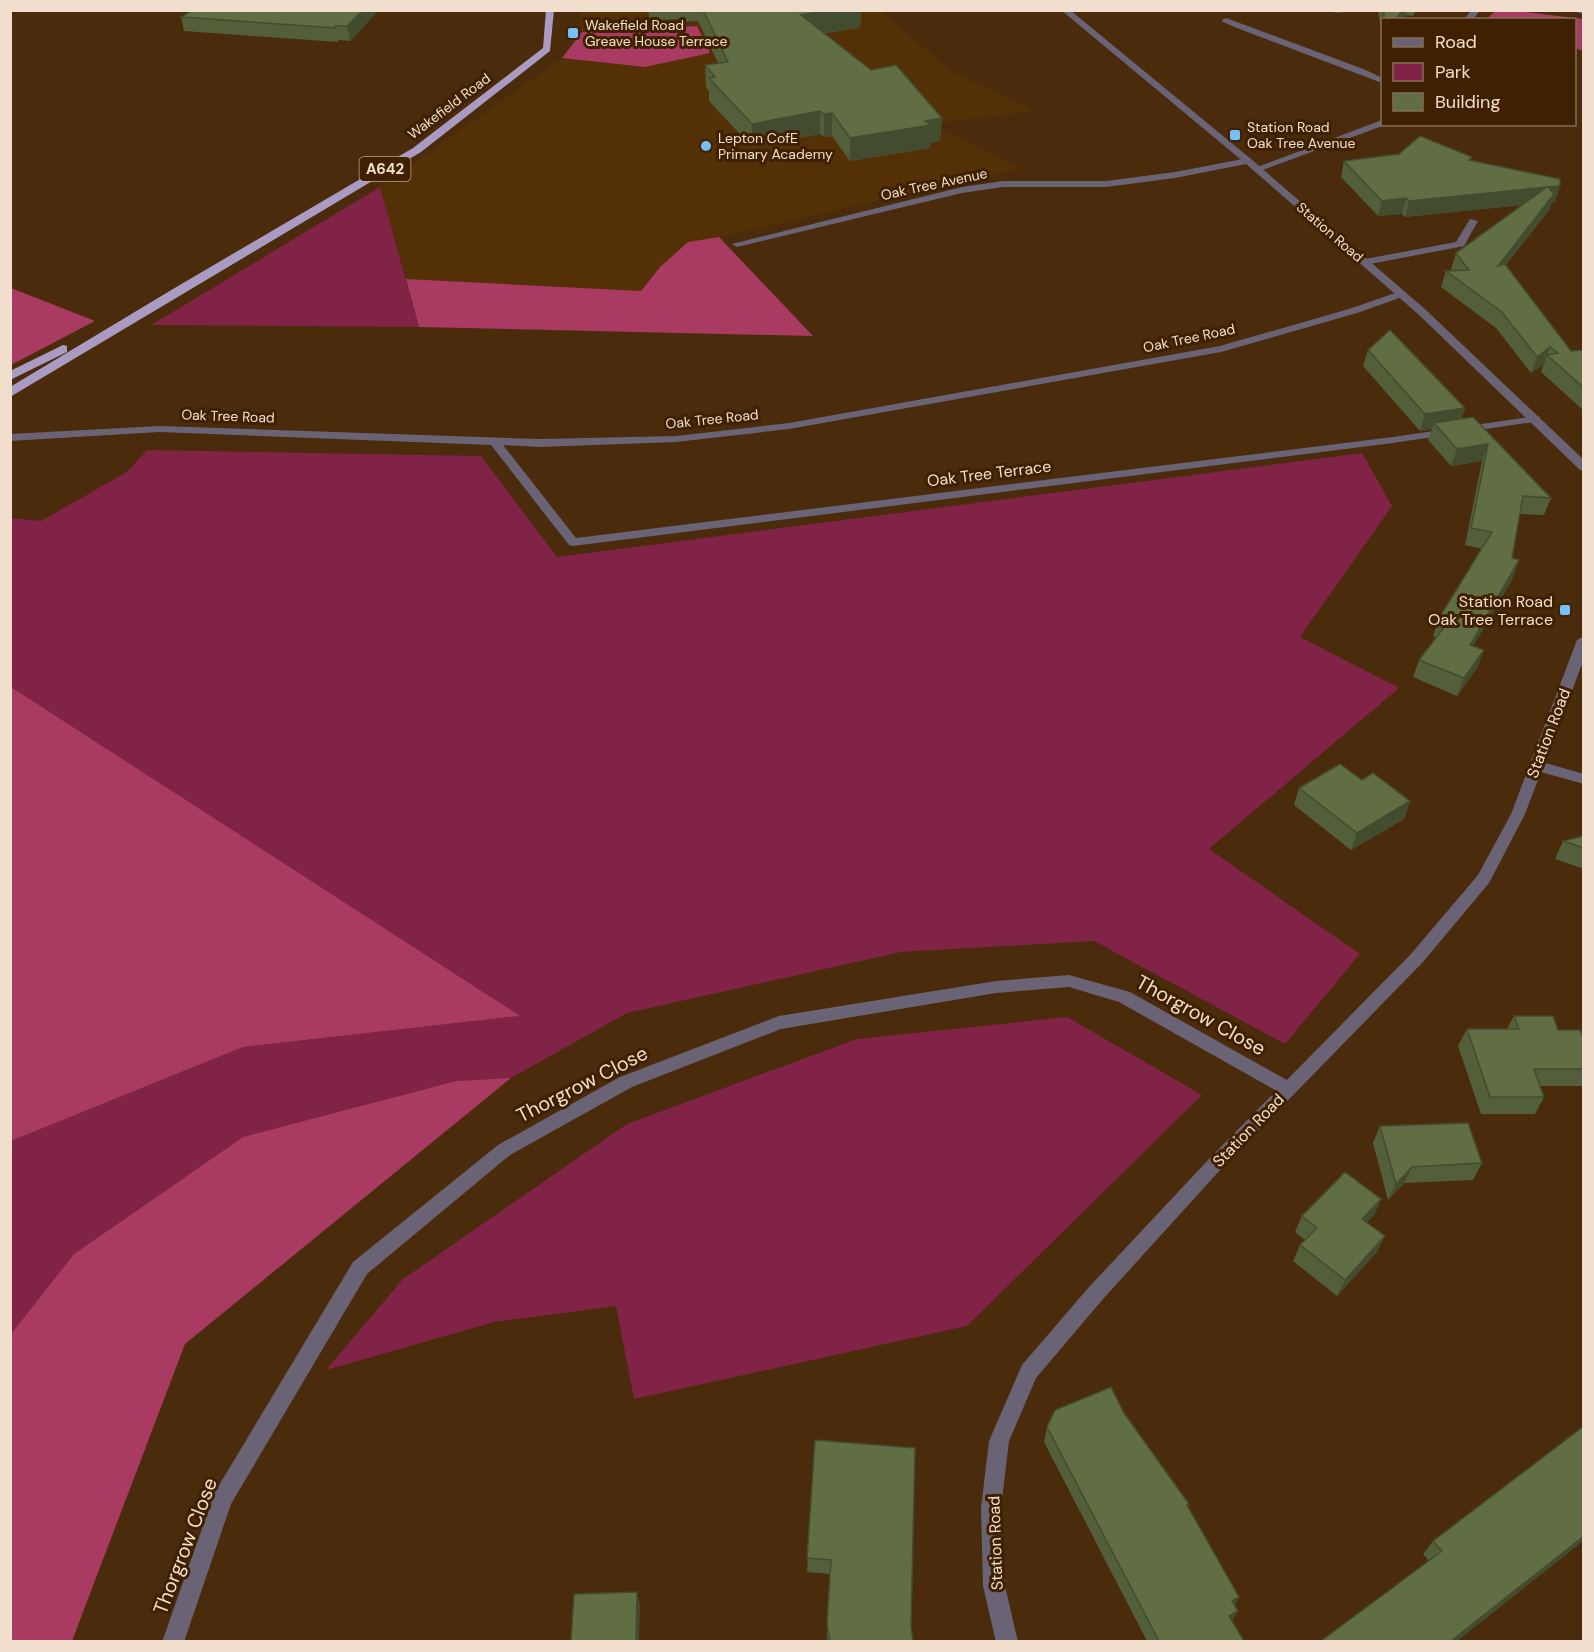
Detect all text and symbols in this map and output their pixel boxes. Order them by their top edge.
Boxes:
place label: Wakefield Road Greave House Terrace [585,16,728,50]
legend [1381,18,1576,126]
marker: Wakefield Road Greave House Terrace [566,26,580,40]
text: Road [1435,30,1477,54]
text: Park [1435,60,1471,84]
street label: Wakefield Road [404,69,494,143]
text: Building [1435,90,1500,114]
place label: Station Road Oak Tree Avenue [1247,118,1355,152]
marker: Station Road Oak Tree Avenue [1228,128,1242,142]
place label: Lepton CofE Primary Academy [718,129,833,163]
marker: Lepton CofE Primary Academy [699,139,713,153]
road number: A642 [360,157,410,181]
street label: Oak Tree Avenue [879,164,989,204]
street label: Station Road [1293,198,1367,266]
street label: Oak Tree Road [1141,319,1237,357]
street label: Oak Tree Road [181,405,275,427]
street label: Oak Tree Road [665,405,759,433]
street label: Oak Tree Terrace [926,455,1052,492]
place label: Station Road Oak Tree Terrace [1428,591,1553,630]
marker: Station Road Oak Tree Terrace [1558,603,1572,617]
street label: Station Road [1522,685,1575,781]
street label: Thorgrow Close [1132,969,1270,1061]
street label: Thorgrow Close [512,1040,652,1128]
street label: Station Road [1208,1089,1289,1172]
street label: Thorgrow Close [147,1474,223,1618]
street label: Station Road [983,1495,1008,1590]

